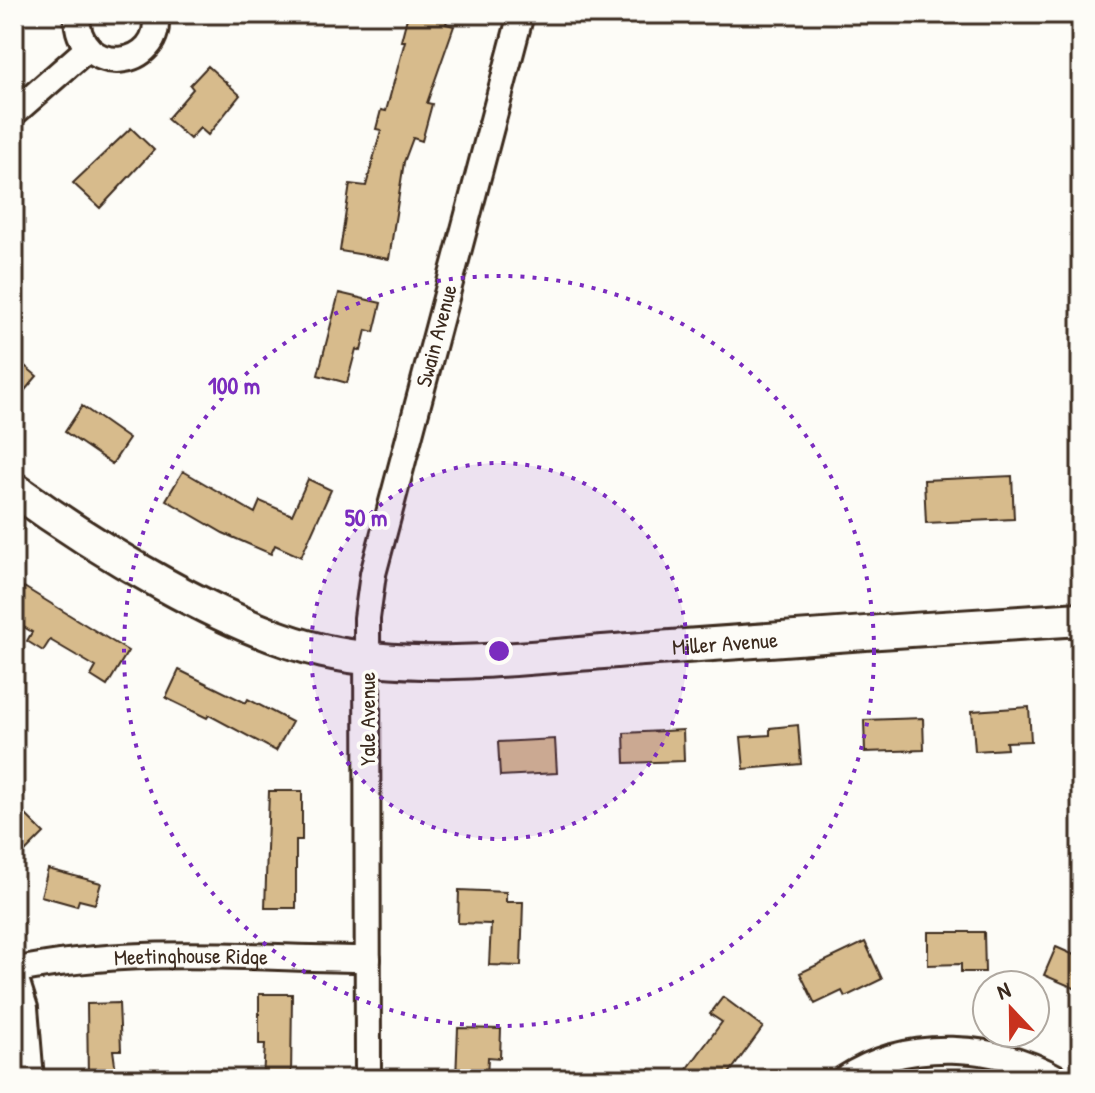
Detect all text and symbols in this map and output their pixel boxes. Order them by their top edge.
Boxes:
street label: Swain Avenue [408,281,464,390]
text: 100 m [208,369,260,401]
text: 50 m [345,501,387,533]
street label: Miller Avenue [671,624,779,662]
centre of rings [485,637,513,665]
street label: Yale Avenue [352,672,382,766]
street label: Meetinghouse Ridge [113,940,269,973]
north arrow [971,969,1051,1049]
text: N [992,974,1015,1007]

